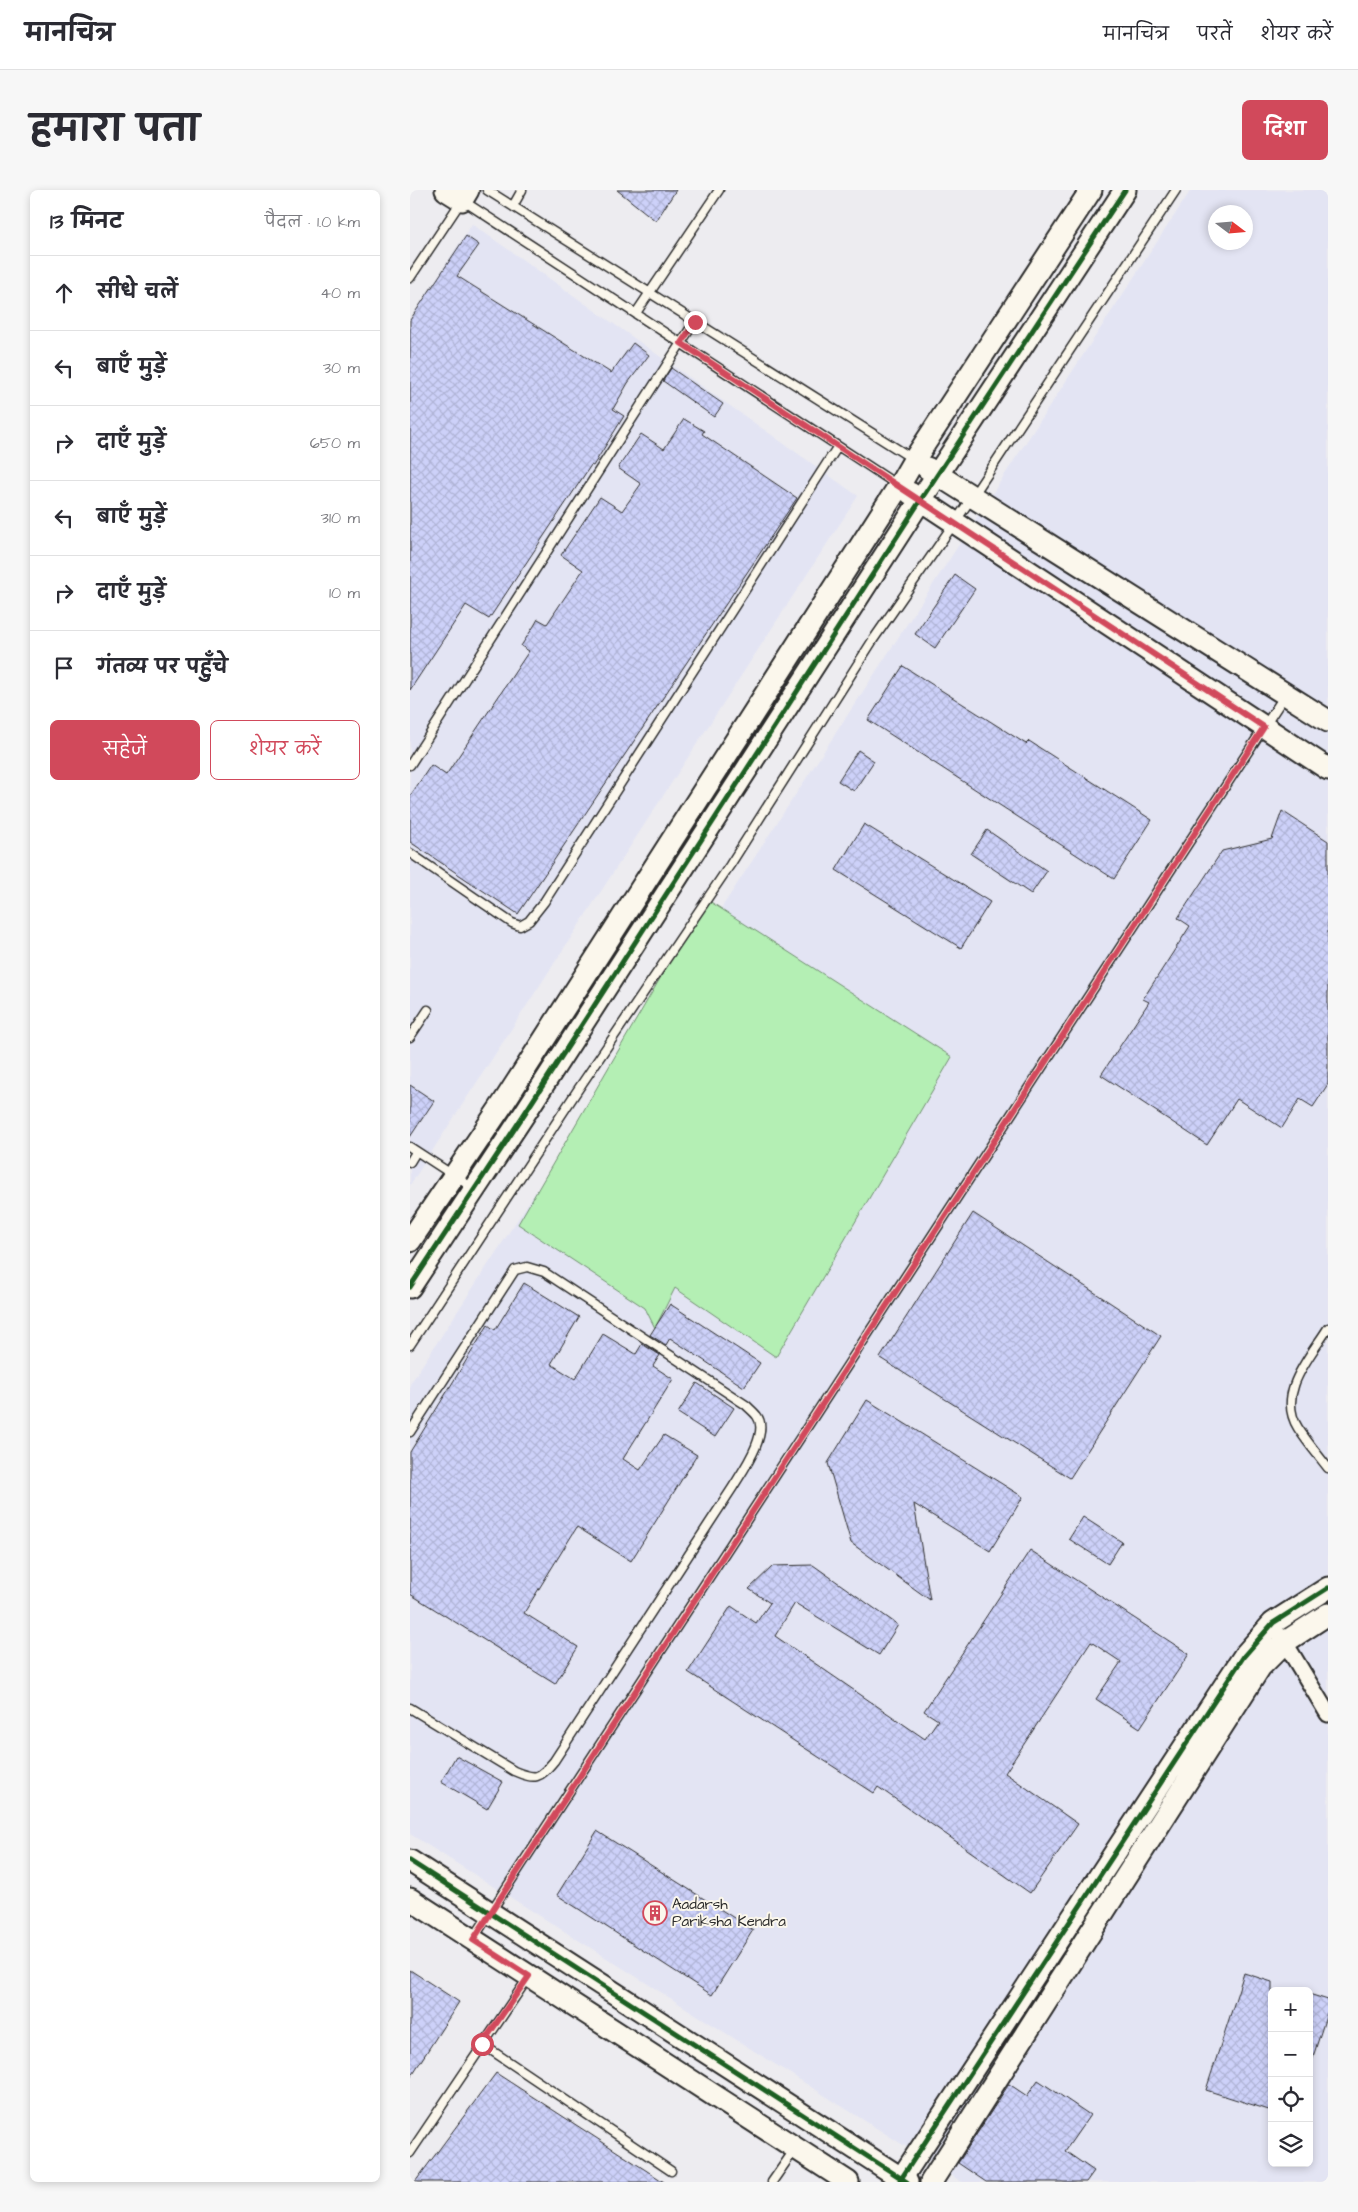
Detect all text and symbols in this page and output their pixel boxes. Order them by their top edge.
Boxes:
text: मानचित्र [25,17,114,51]
text: मानचित्र [1103,22,1169,47]
text: परतें [1197,22,1232,47]
text: शेयर करें [1260,22,1333,47]
button: दिशा [1242,100,1328,160]
text: हमारा पता [30,105,200,154]
north arrow [1208,205,1253,250]
text: 13 मिनट [50,207,123,236]
text: पैदल · 1.0 km [265,211,360,233]
icon: ahead [50,279,78,307]
text: सीधे चलें [97,279,178,306]
text: 40 m [320,282,360,304]
route end [684,311,707,334]
icon: left [50,354,78,382]
text: बाएँ मुड़ें [97,354,166,381]
text: 30 m [323,357,360,379]
icon: right [50,429,78,457]
text: दाएँ मुड़ें [97,429,166,456]
text: 650 m [310,432,360,454]
icon: left [50,504,78,532]
text: बाएँ मुड़ें [97,504,166,531]
text: 310 m [321,507,360,529]
icon: right [50,579,78,607]
text: दाएँ मुड़ें [97,579,166,606]
text: 10 m [329,582,360,604]
icon: arrive [50,654,78,682]
text: गंतव्य पर पहुँचे [97,654,228,681]
button: सहेजें [50,720,200,780]
button: शेयर करें [210,720,360,780]
place label: Aadarsh Pariksha Kendra [672,1894,786,1932]
building icon: Aadarsh Pariksha Kendra [642,1900,668,1926]
map controls [1268,1987,1313,2167]
button: + [1268,1987,1313,2032]
button: − [1268,2032,1313,2077]
route start [471,2033,494,2056]
button: locate [1268,2077,1313,2122]
button: layers [1268,2122,1313,2167]

